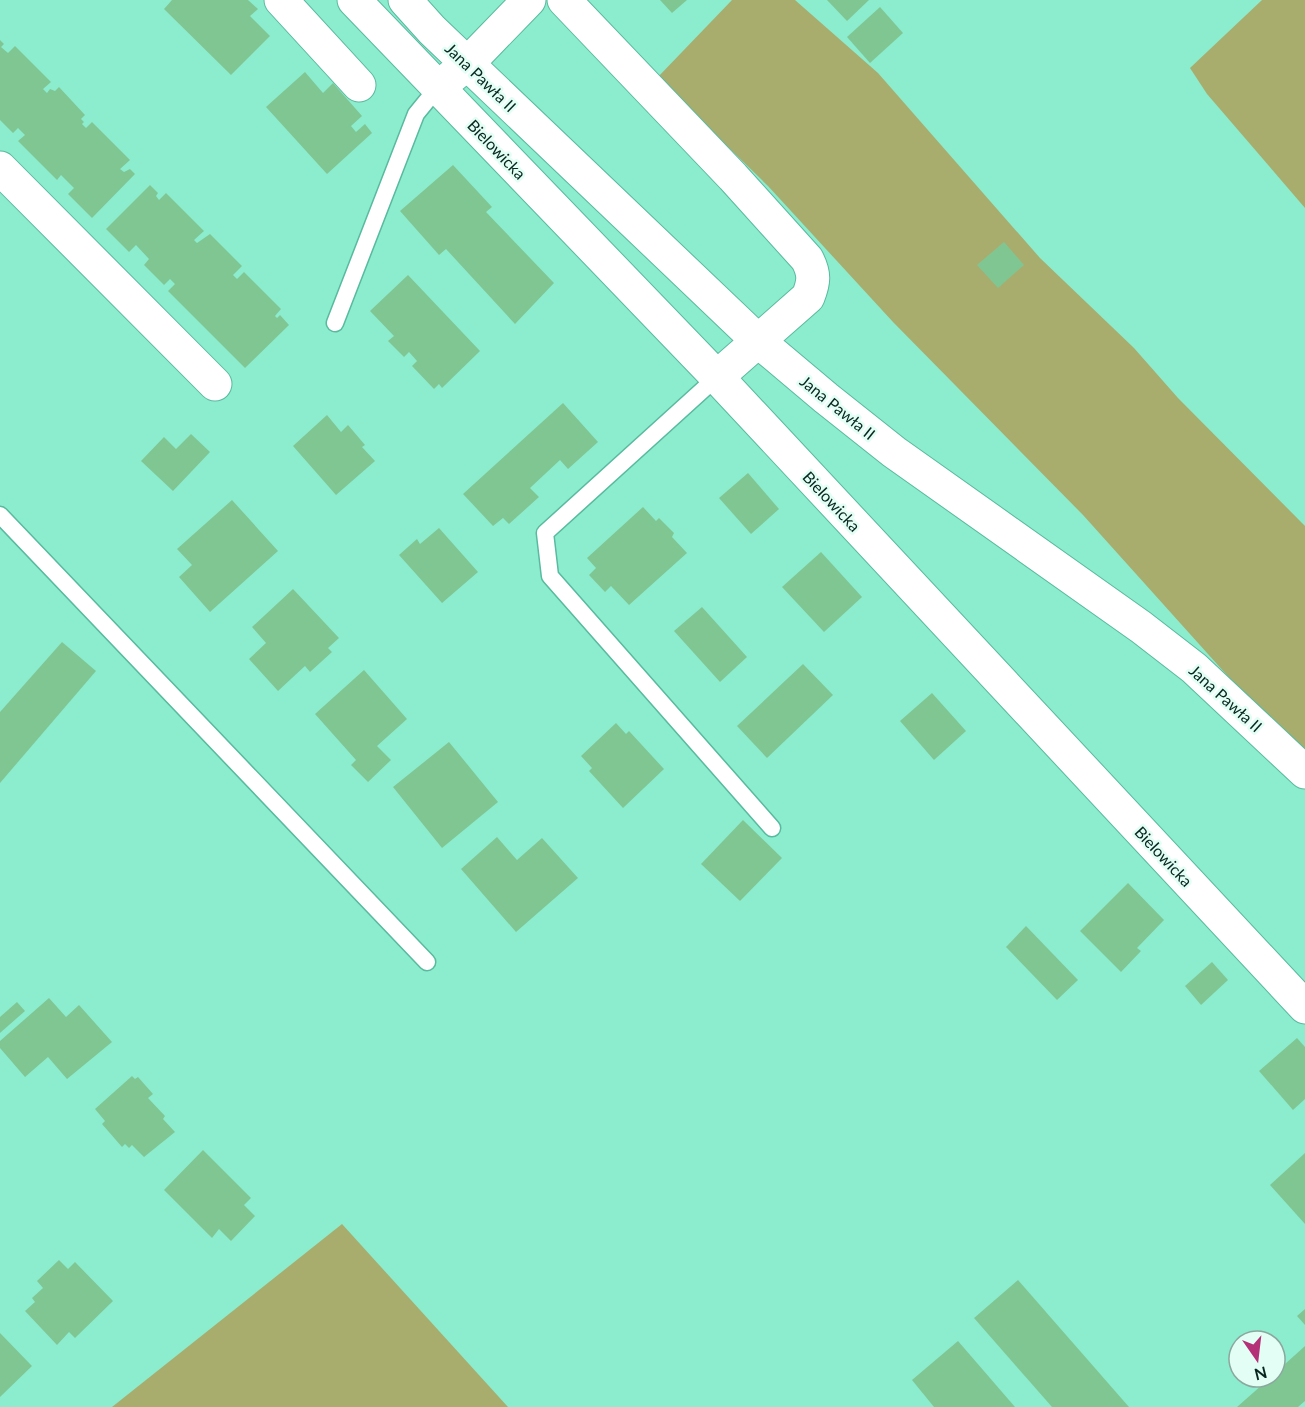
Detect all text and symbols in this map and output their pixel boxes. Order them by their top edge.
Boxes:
street label: Jana Pawła II [442,39,520,115]
street label: Bielowicka [464,115,530,183]
street label: Jana Pawła II [797,371,879,443]
street label: Bielowicka [799,467,865,535]
street label: Jana Pawła II [1186,660,1266,736]
street label: Bielowicka [1131,822,1197,890]
north arrow [1227,1329,1287,1389]
text: N [1252,1363,1269,1385]

